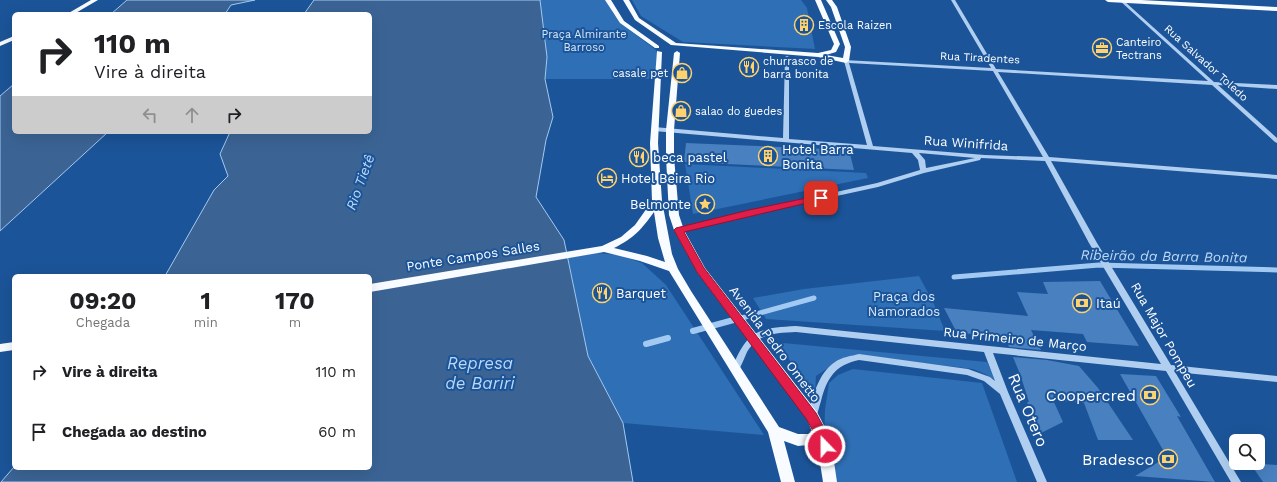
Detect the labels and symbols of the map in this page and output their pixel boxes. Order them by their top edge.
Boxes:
building icon: Escola Raizen [793,14,815,36]
place label: Escola Raizen [818,19,892,32]
street label: Rua Salvador Toledo [1161,22,1251,104]
park label: Praça Almirante Barroso [542,28,627,54]
place label: Canteiro Tectrans [1116,36,1162,62]
office icon: Canteiro Tectrans [1091,37,1113,59]
street label: Rua Tiradentes [940,49,1021,67]
place label: churrasco de barra bonita [763,55,833,81]
restaurant icon: churrasco de barra bonita [738,56,760,78]
shop icon: casale pet [671,62,693,84]
place label: casale pet [612,67,668,80]
shop icon: salao do guedes [670,100,692,122]
place label: salao do guedes [695,105,782,118]
street label: Rua Winifrida [923,133,1009,153]
place label: Hotel Barra Bonita [782,142,854,172]
building icon: Hotel Barra Bonita [757,145,779,167]
restaurant icon: beca pastel [628,146,650,168]
place label: beca pastel [653,150,727,165]
water label: Rio Tietê [343,152,377,212]
hotel icon: Hotel Beira Rio [596,167,618,189]
place label: Hotel Beira Rio [621,171,715,186]
pin [804,181,838,215]
place icon: Belmonte [694,193,716,215]
place label: Belmonte [630,197,691,212]
street label: Ponte Campos Salles [405,238,541,274]
water label: Ribeirão da Barra Bonita [1080,247,1248,265]
street label: Rua Major Pompeu [1128,280,1200,390]
restaurant icon: Barquet [591,282,613,304]
street label: Avenida Pedro Ometto [726,283,824,405]
place label: Barquet [616,286,666,301]
park label: Praça dos Namorados [868,289,940,319]
bank icon: Itaú [1071,292,1093,314]
place label: Itaú [1096,296,1121,311]
street label: Rua Primeiro de Março [943,324,1088,354]
water label: Represa de Bariri [445,353,515,393]
street label: Rua Otero [1004,370,1052,450]
bank icon: Coopercred [1139,384,1161,406]
place label: Coopercred [1046,386,1136,405]
position arrow [804,425,846,467]
bank icon: Bradesco [1157,448,1179,470]
place label: Bradesco [1082,450,1154,469]

